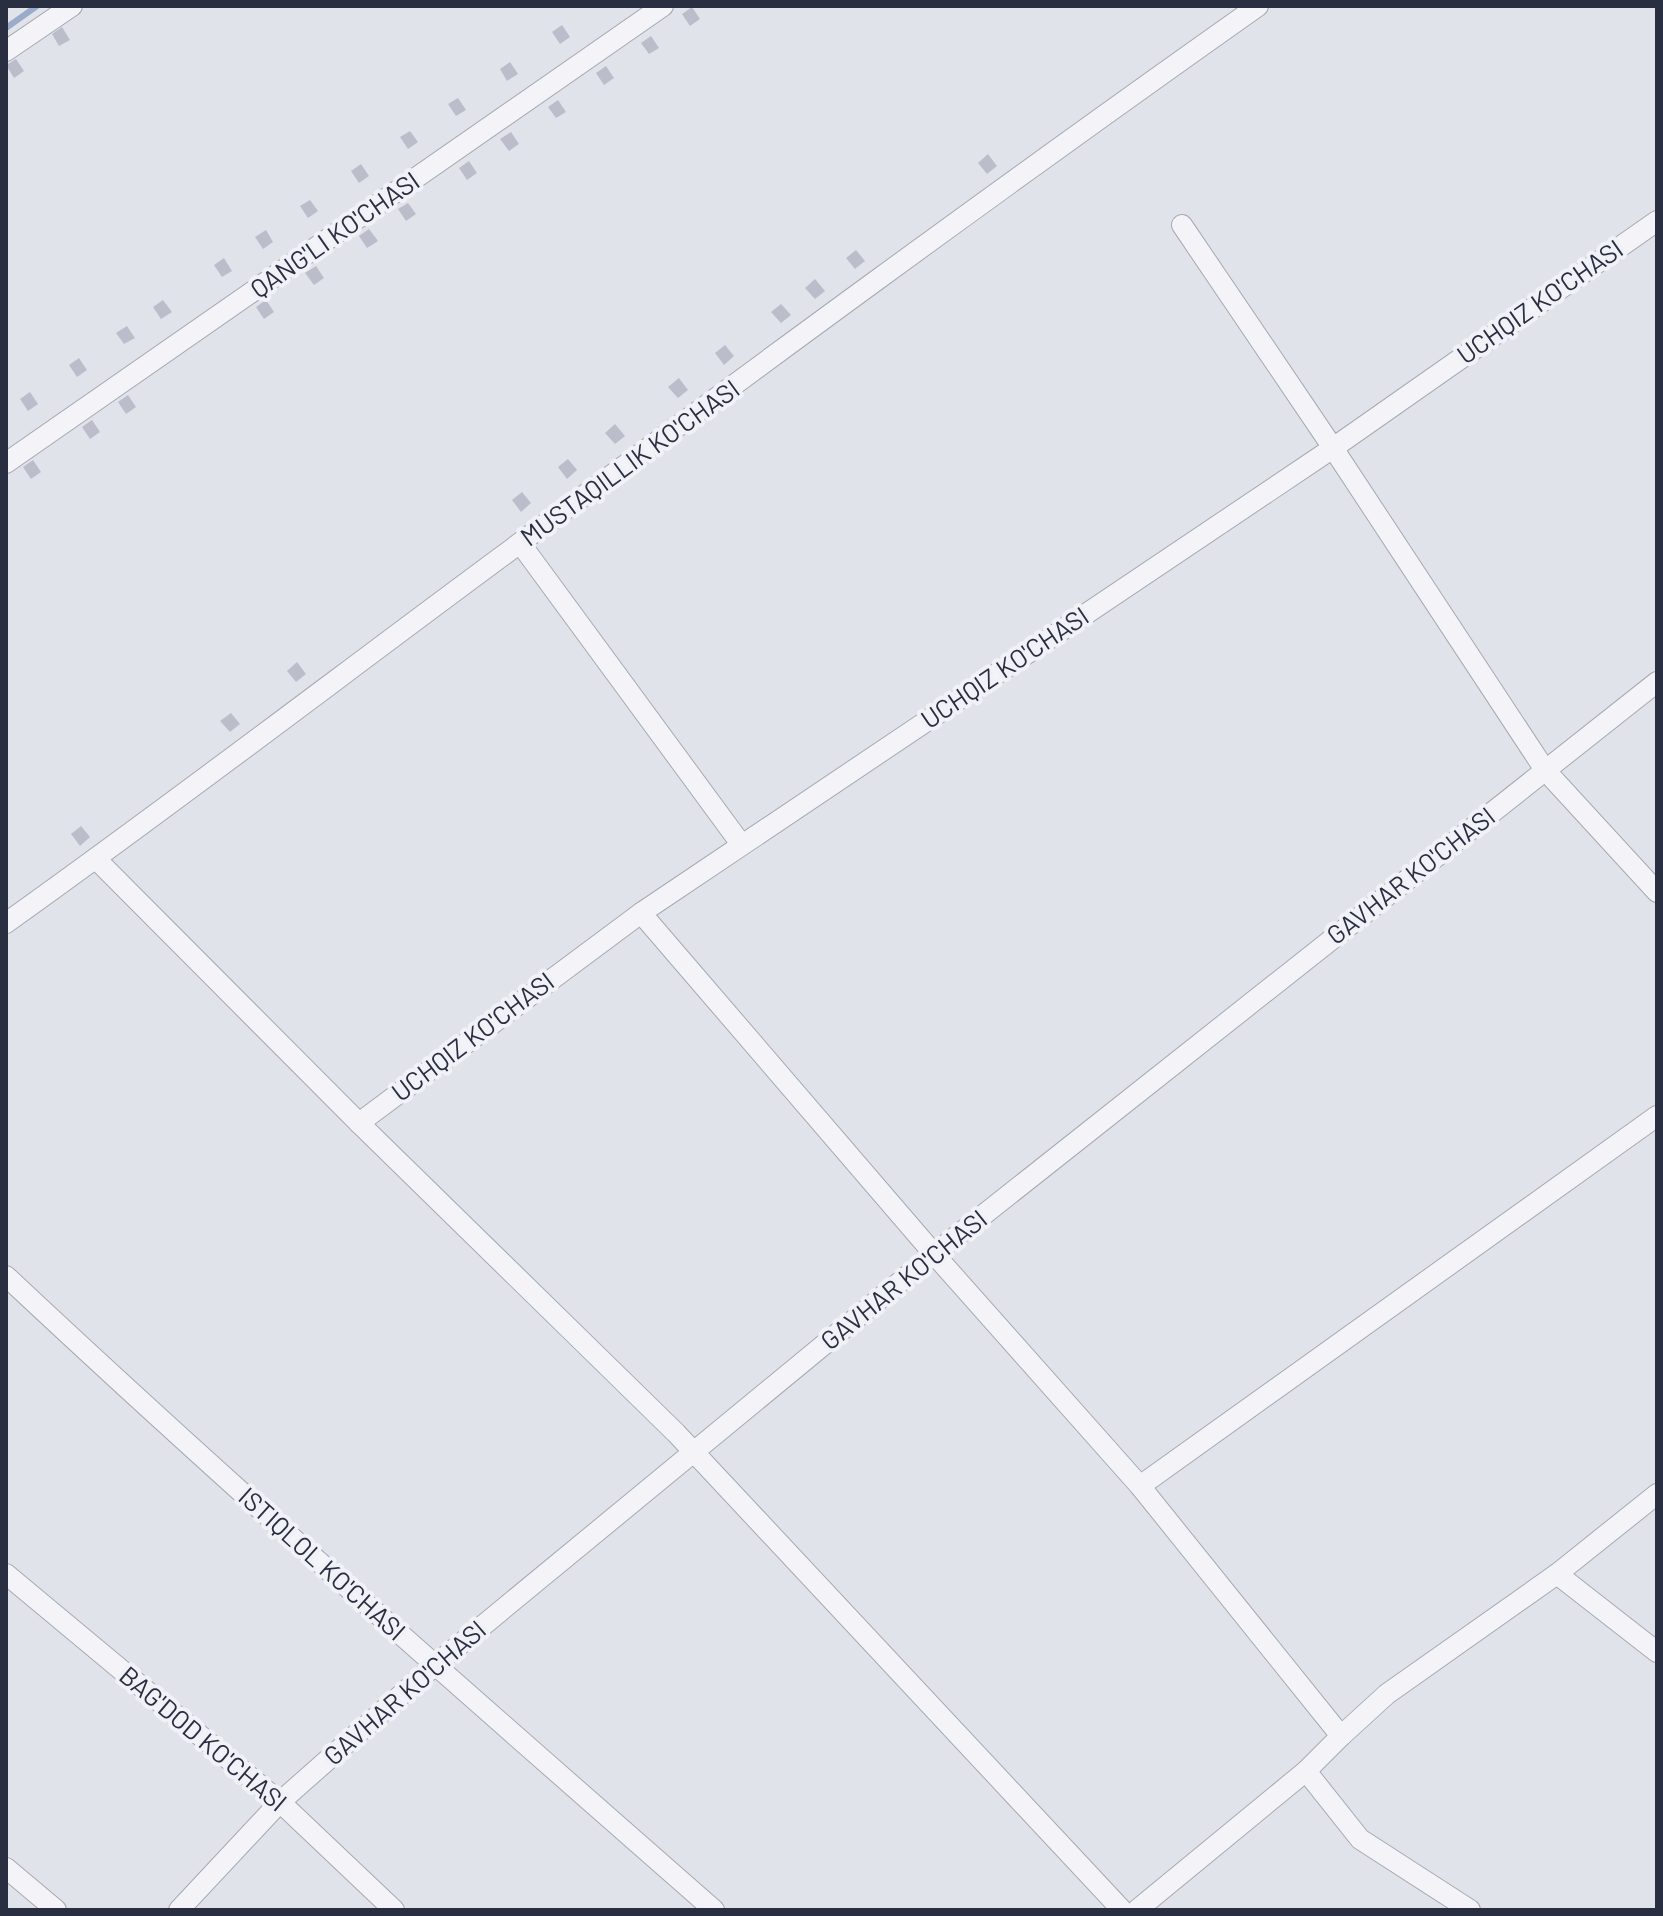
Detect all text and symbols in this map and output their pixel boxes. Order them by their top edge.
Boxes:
street label: QANG'LI KO'CHASI [244,164,425,304]
street label: UCHQIZ KO'CHASI [1450,232,1628,369]
street label: MUSTAQILLIK KO'CHASI [514,372,745,552]
street label: UCHQIZ KO'CHASI [915,599,1094,734]
street label: GAVHAR KO'CHASI [1320,800,1500,950]
street label: UCHQIZ KO'CHASI [385,965,559,1107]
street label: GAVHAR KO'CHASI [814,1202,992,1355]
street label: ISTIQLOL KO'CHASI [233,1480,413,1646]
street label: GAVHAR KO'CHASI [317,1613,491,1771]
street label: BAG'DOD KO'CHASI [114,1659,294,1817]

